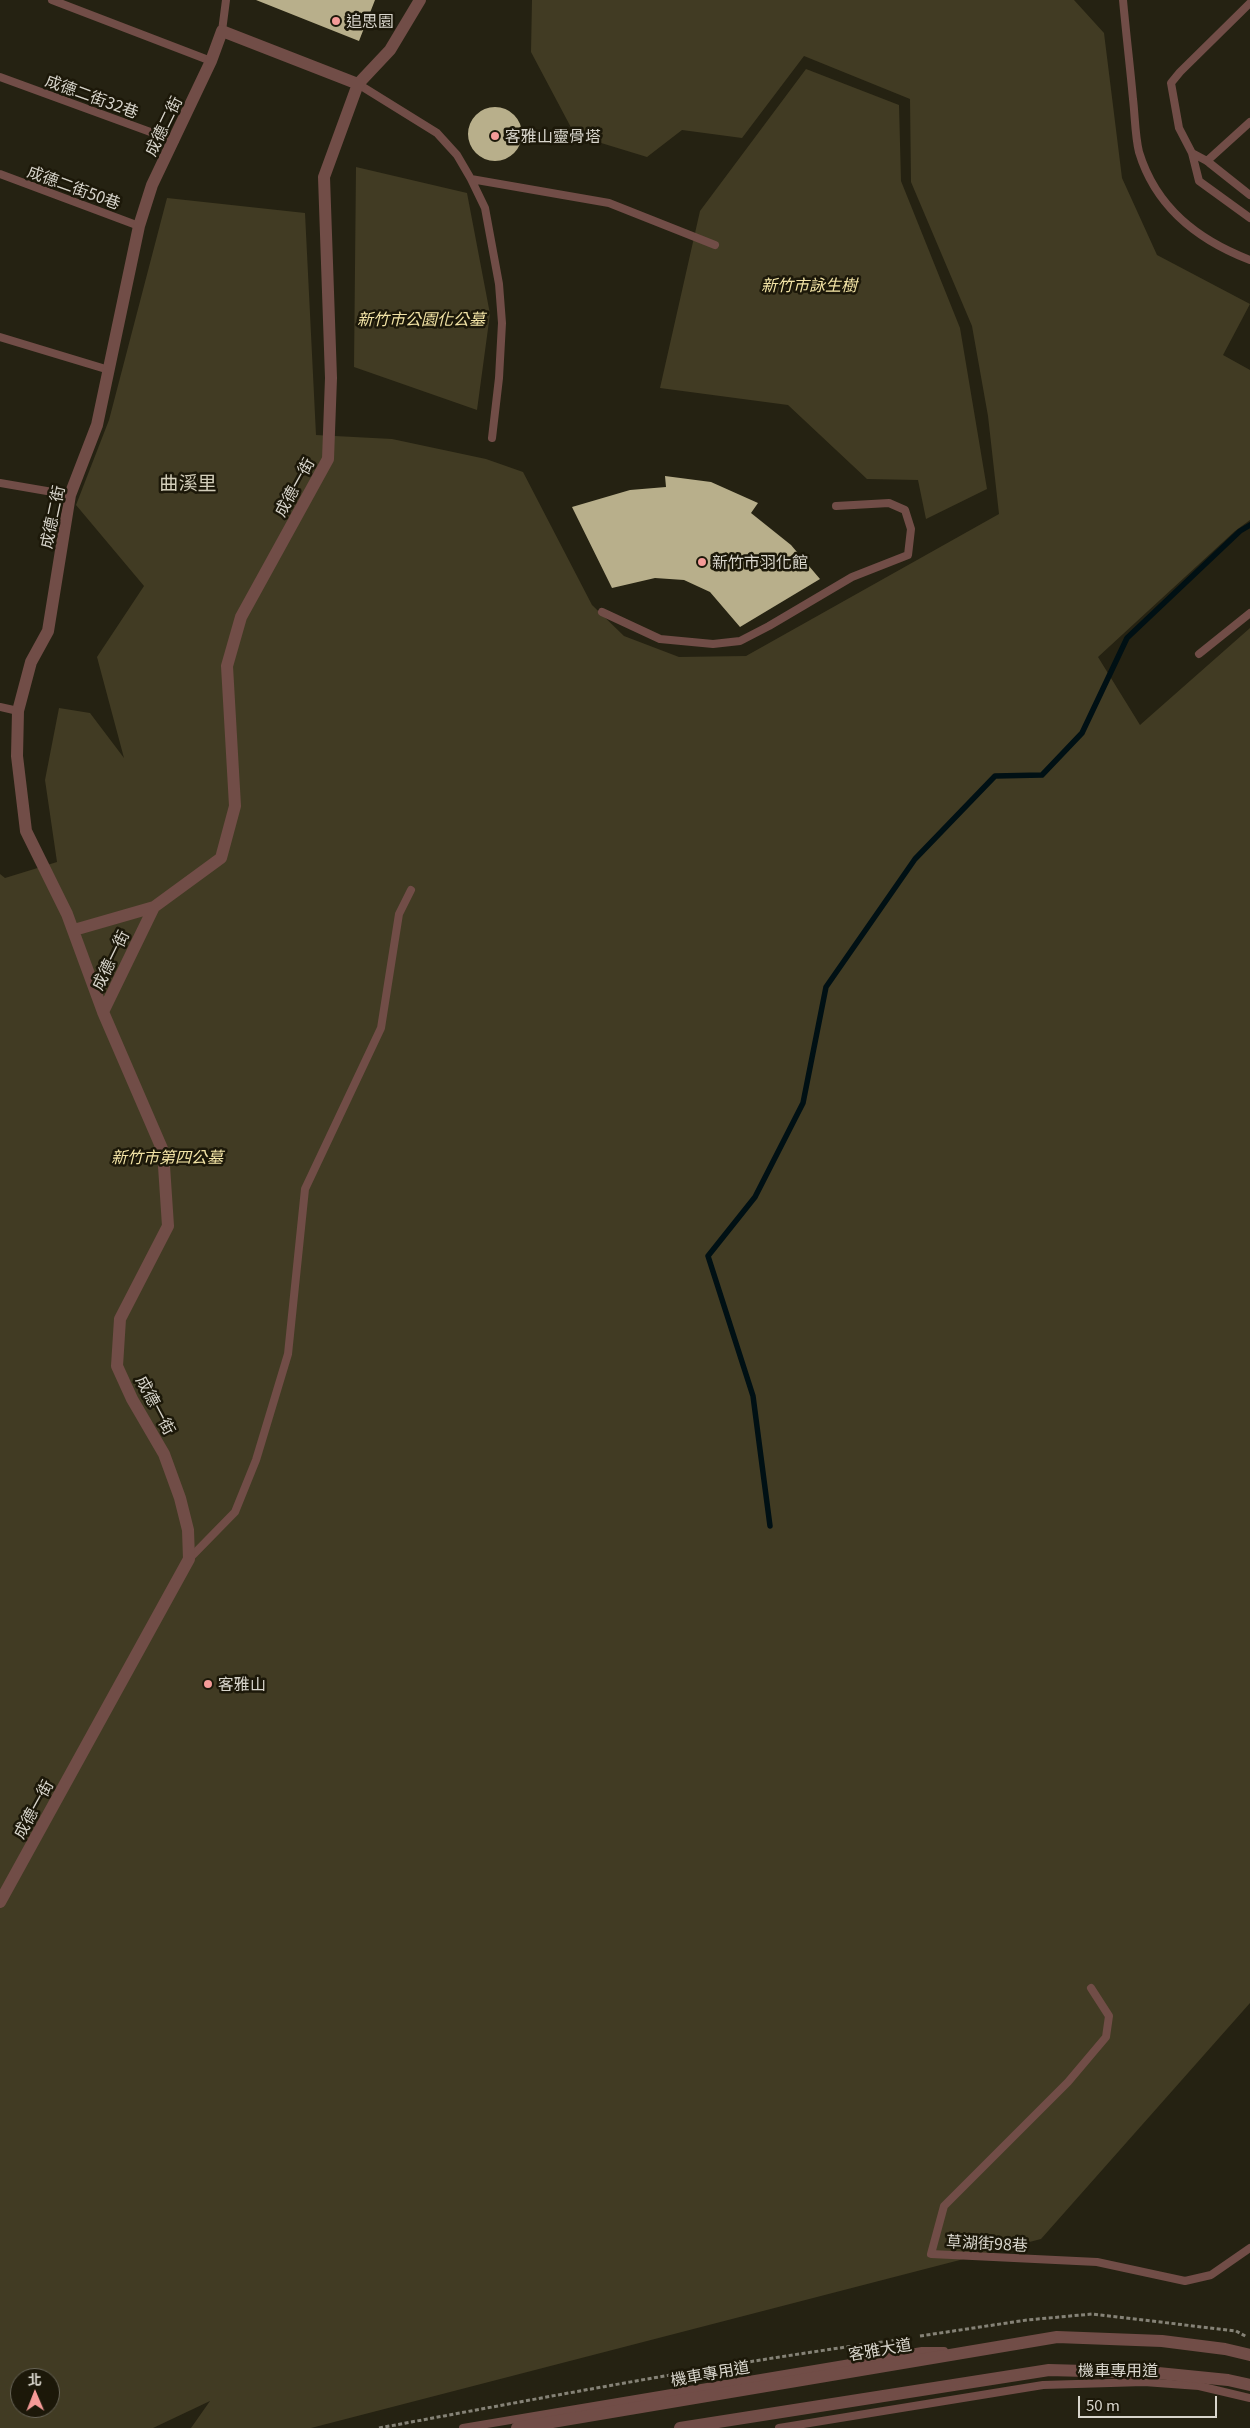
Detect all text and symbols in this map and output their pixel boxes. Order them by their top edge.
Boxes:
place label: 追思園 [346,11,394,31]
marker: 追思園 [330,15,342,27]
street label: 成德二街32巷 [43,70,141,122]
street label: 成德二街 [140,93,186,159]
place label: 客雅山靈骨塔 [505,126,601,146]
marker: 客雅山靈骨塔 [489,130,501,142]
street label: 成德二街50巷 [25,161,123,213]
park label: 新竹市詠生樹 [761,275,857,295]
park label: 新竹市公園化公墓 [357,309,485,329]
street label: 成德一街 [270,454,318,520]
district label: 曲溪里 [160,472,216,494]
street label: 成德二街 [36,484,68,550]
place label: 新竹市羽化館 [712,552,808,572]
marker: 新竹市羽化館 [696,556,708,568]
street label: 成德一街 [87,927,133,993]
park label: 新竹市第四公墓 [111,1147,223,1167]
street label: 成德一街 [133,1372,179,1438]
place label: 客雅山 [218,1674,266,1694]
marker: 客雅山 [202,1678,214,1690]
street label: 成德一街 [9,1776,57,1842]
street label: 草湖街98巷 [946,2231,1028,2255]
street label: 客雅大道 [847,2334,913,2364]
street label: 機車專用道 [669,2357,751,2389]
street label: 機車專用道 [1078,2360,1158,2380]
north arrow [10,2368,60,2418]
text: 北 [28,2369,42,2389]
scale bar [1080,2386,1219,2418]
text: 50 m [1086,2394,1120,2415]

